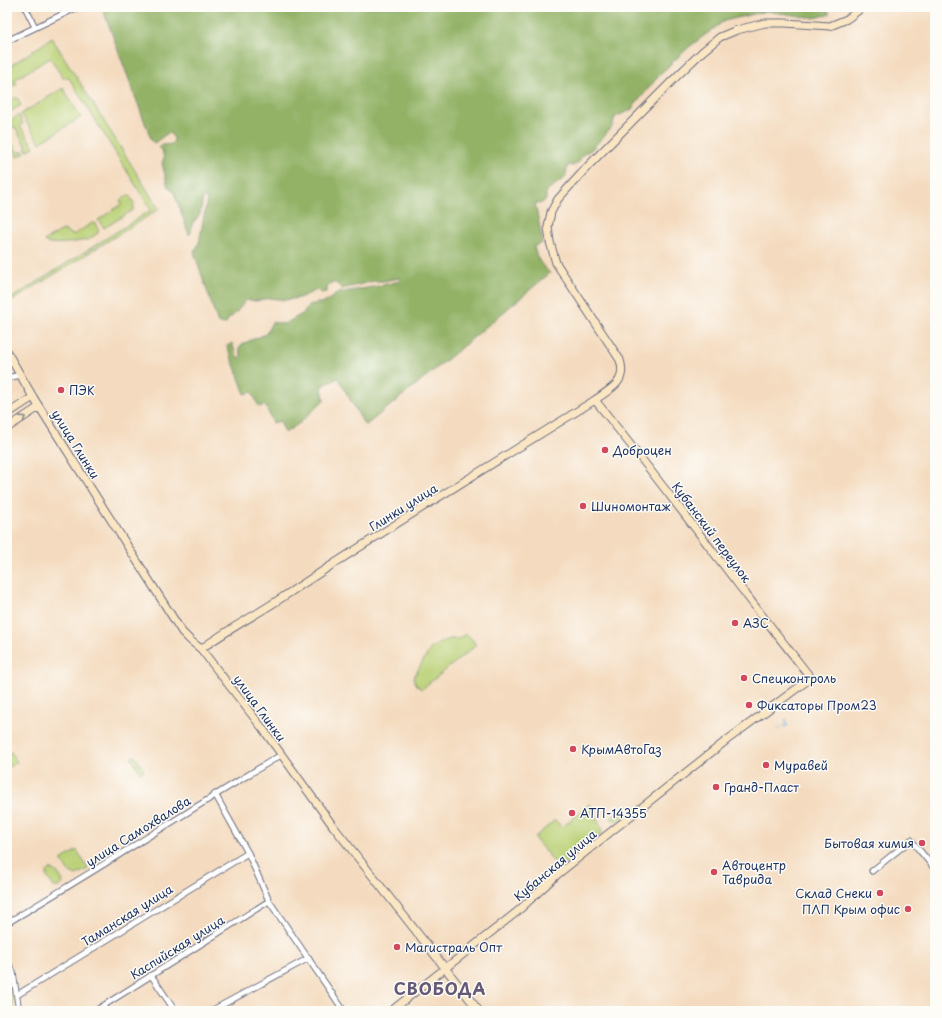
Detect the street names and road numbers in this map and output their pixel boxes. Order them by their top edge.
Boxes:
street label: улица Глинки [48,406,104,482]
street label: Кубанский переулок [668,478,756,587]
street label: Глинки улица [365,479,441,535]
street label: улица Глинки [230,671,290,745]
street label: улица Самохвалова [82,791,194,871]
street label: Кубанская улица [510,825,601,905]
street label: Таманская улица [78,879,176,950]
street label: Каспийская улица [126,910,228,983]

